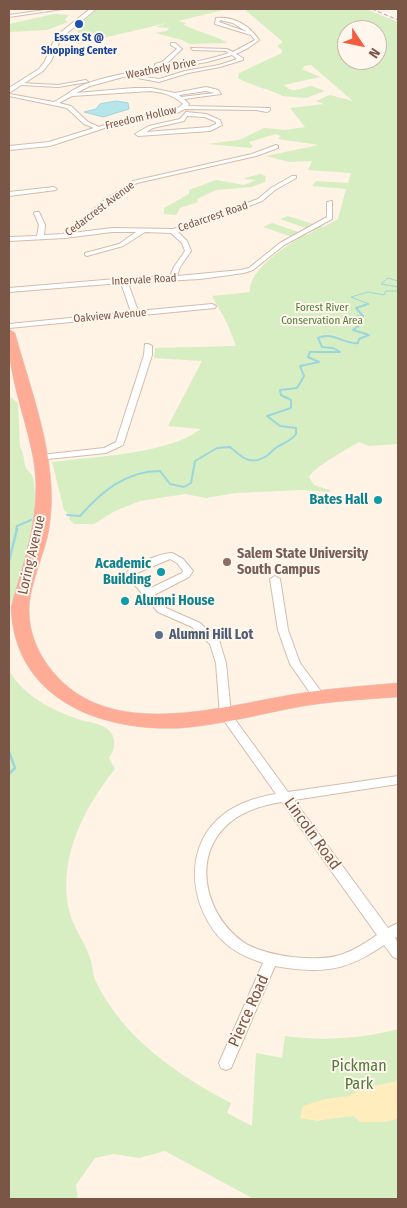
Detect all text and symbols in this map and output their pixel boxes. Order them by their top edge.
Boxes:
marker: Essex St @ Shopping Center [73,18,85,30]
north arrow [337,20,387,70]
place label: Essex St @ Shopping Center [41,31,117,57]
text: N [365,45,383,61]
street label: Weatherly Drive [125,56,197,82]
street label: Freedom Hollow [104,103,178,133]
street label: Cedarcrest Avenue [63,179,137,239]
street label: Cedarcrest Road [176,199,250,235]
street label: Intervale Road [111,272,177,288]
park label: Forest River Conservation Area [281,301,363,327]
street label: Oakview Avenue [73,306,147,326]
place label: Bates Hall [310,492,368,508]
marker: Bates Hall [372,494,384,506]
street label: Loring Avenue [15,514,49,596]
place label: Salem State University South Campus [237,546,368,578]
place label: Academic Building [95,556,151,588]
marker: Salem State University South Campus [221,556,233,568]
marker: Academic Building [155,566,167,578]
place label: Alumni House [135,593,215,609]
marker: Alumni House [119,595,131,607]
place label: Alumni Hill Lot [169,627,253,643]
marker: Alumni Hill Lot [153,629,165,641]
street label: Lincoln Road [280,794,344,874]
street label: Pierce Road [225,972,273,1050]
park label: Pickman Park [331,1057,387,1095]

